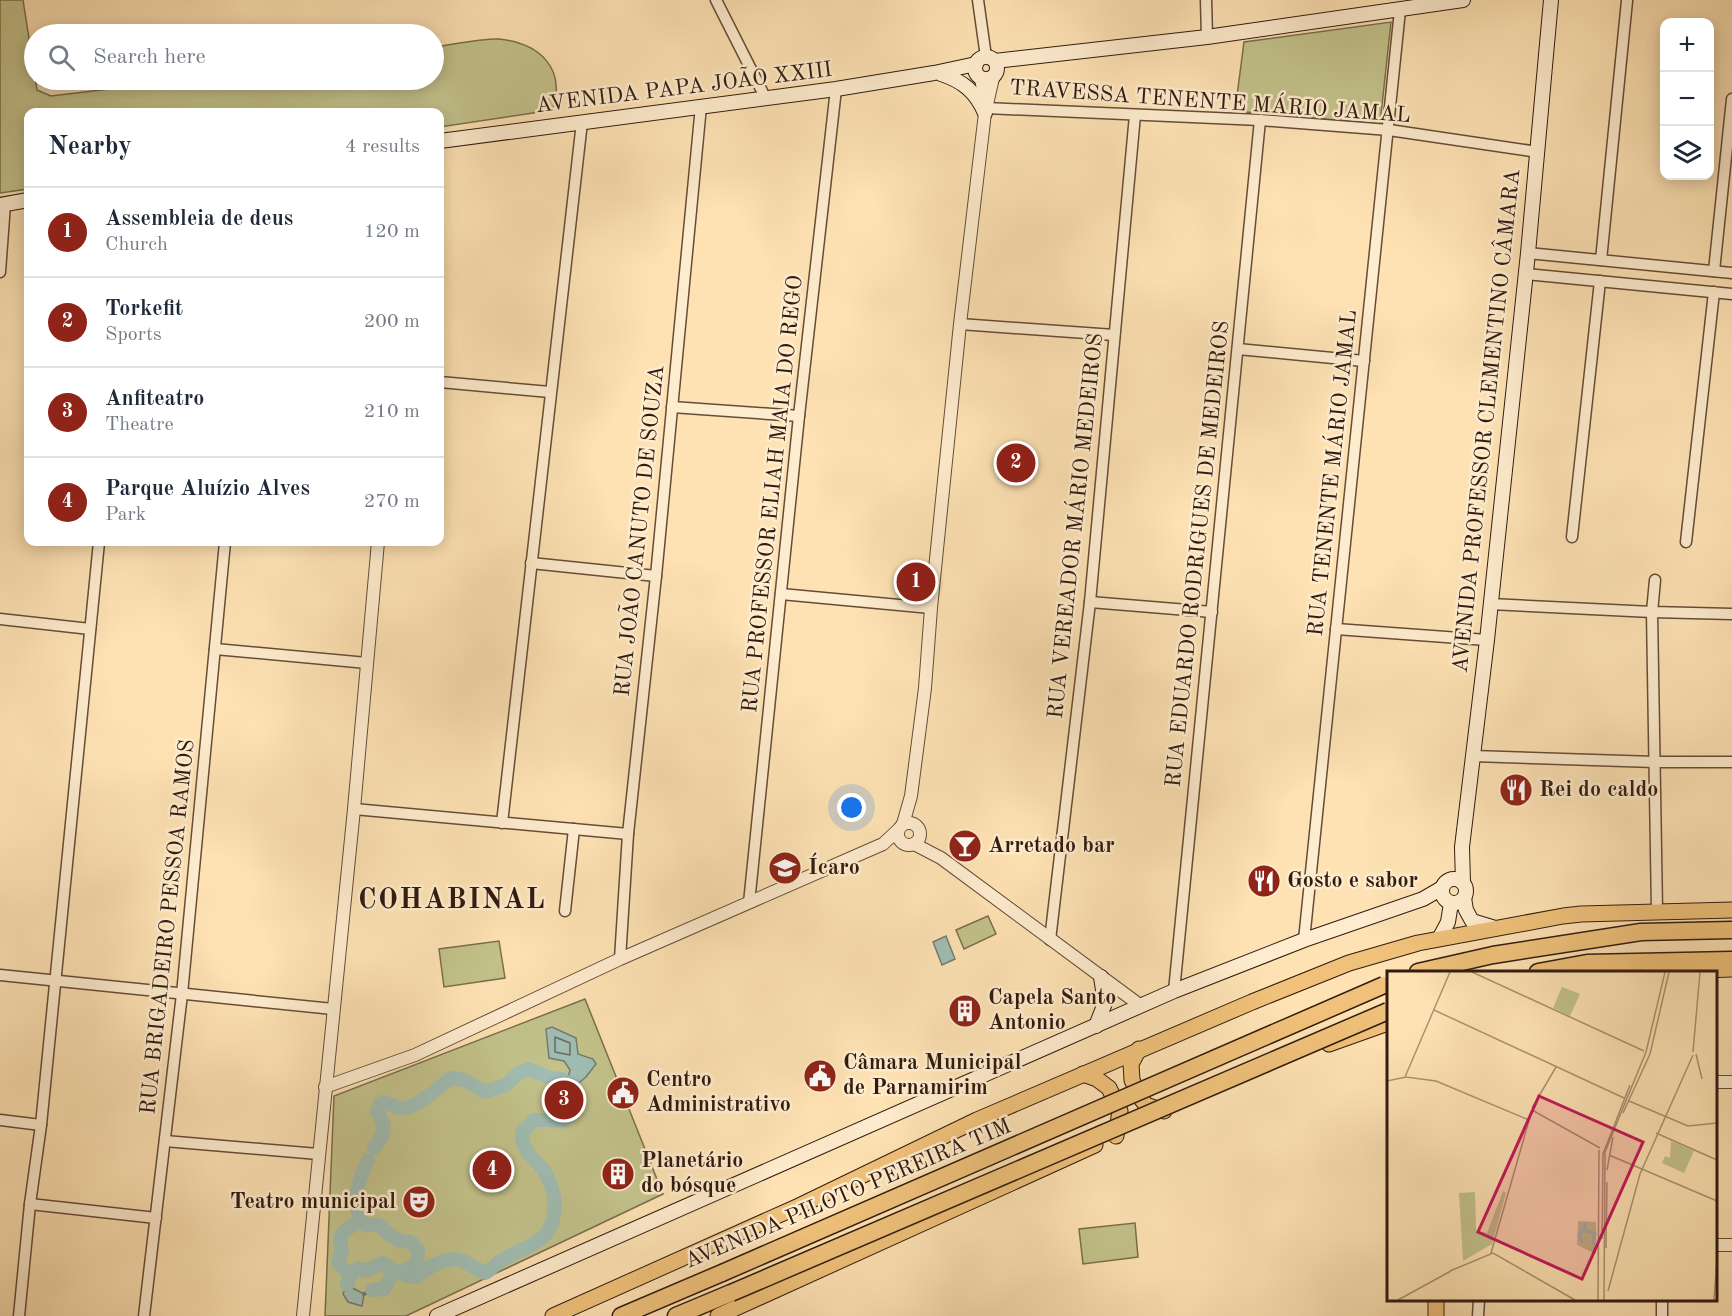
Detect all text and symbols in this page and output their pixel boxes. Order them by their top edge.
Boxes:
map controls [1660,18,1714,180]
button: + [1660,18,1714,72]
search box [24,24,444,90]
icon: search [45,41,78,74]
text: Search here [93,46,206,68]
street label: AVENIDA PAPA JOÃO XXIII [534,56,833,117]
button: − [1660,72,1714,126]
street label: TRAVESSA TENENTE MÁRIO JAMAL [1009,74,1412,127]
button: layers [1660,126,1714,180]
text: Nearby [48,134,132,160]
text: 4 results [345,137,420,157]
street label: AVENIDA PROFESSOR CLEMENTINO CÂMARA [1447,167,1524,674]
text: Assembleia de deus [105,208,293,230]
text: 1 [62,222,73,242]
text: 120 m [364,222,420,242]
text: Church [105,235,168,255]
street label: RUA PROFESSOR ELIAH MAIA DO REGO [739,274,807,714]
text: Torkefit [105,298,183,320]
street label: RUA TENENTE MÁRIO JAMAL [1302,308,1361,637]
text: 2 [62,312,73,332]
text: 200 m [364,312,420,332]
street label: RUA EDUARDO RODRIGUES DE MEDEIROS [1163,319,1233,789]
text: Sports [105,325,162,345]
street label: RUA VEREADOR MÁRIO MEDEIROS [1042,332,1107,720]
street label: RUA JOÃO CANUTO DE SOUZA [609,364,668,698]
text: Anfiteatro [105,388,204,410]
text: 3 [62,402,73,422]
text: 210 m [364,402,420,422]
text: Theatre [105,415,174,435]
pin: 2 [996,440,1036,486]
text: Parque Aluízio Alves [105,478,310,500]
text: 4 [62,492,73,512]
text: 270 m [364,492,420,512]
text: Park [105,505,146,525]
pin: 1 [896,560,936,604]
street label: RUA BRIGADEIRO PESSOA RAMOS [137,738,199,1116]
restaurant icon: Rei do caldo [1498,772,1534,808]
place label: Rei do caldo [1539,779,1658,801]
your location [837,793,866,822]
bar icon: Arretado bar [947,828,983,864]
place label: Arretado bar [988,835,1115,857]
school or university icon: Ícaro [767,850,803,886]
place label: Ícaro [808,852,860,879]
restaurant icon: Gosto e sabor [1246,863,1282,899]
place label: Gosto e sabor [1287,870,1418,892]
district label: COHABINAL [358,887,546,915]
inset map [1387,971,1717,1301]
place label: Capela Santo Antonio [988,987,1116,1034]
building icon: Capela Santo Antonio [947,993,983,1029]
place label: Câmara Municipal de Parnamirim [843,1052,1022,1099]
public building icon: Câmara Municipal de Parnamirim [802,1058,838,1094]
place label: Centro Administrativo [646,1069,791,1116]
public building icon: Centro Administrativo [605,1075,641,1111]
pin: 3 [544,1078,584,1122]
street label: AVENIDA PILOTO PEREIRA TIM [682,1115,1014,1273]
pin: 4 [472,1148,512,1192]
place label: Planetário do bósque [641,1150,743,1197]
building icon: Planetário do bósque [600,1156,636,1192]
theatre icon: Teatro municipal [401,1184,437,1220]
place label: Teatro municipal [230,1191,396,1213]

